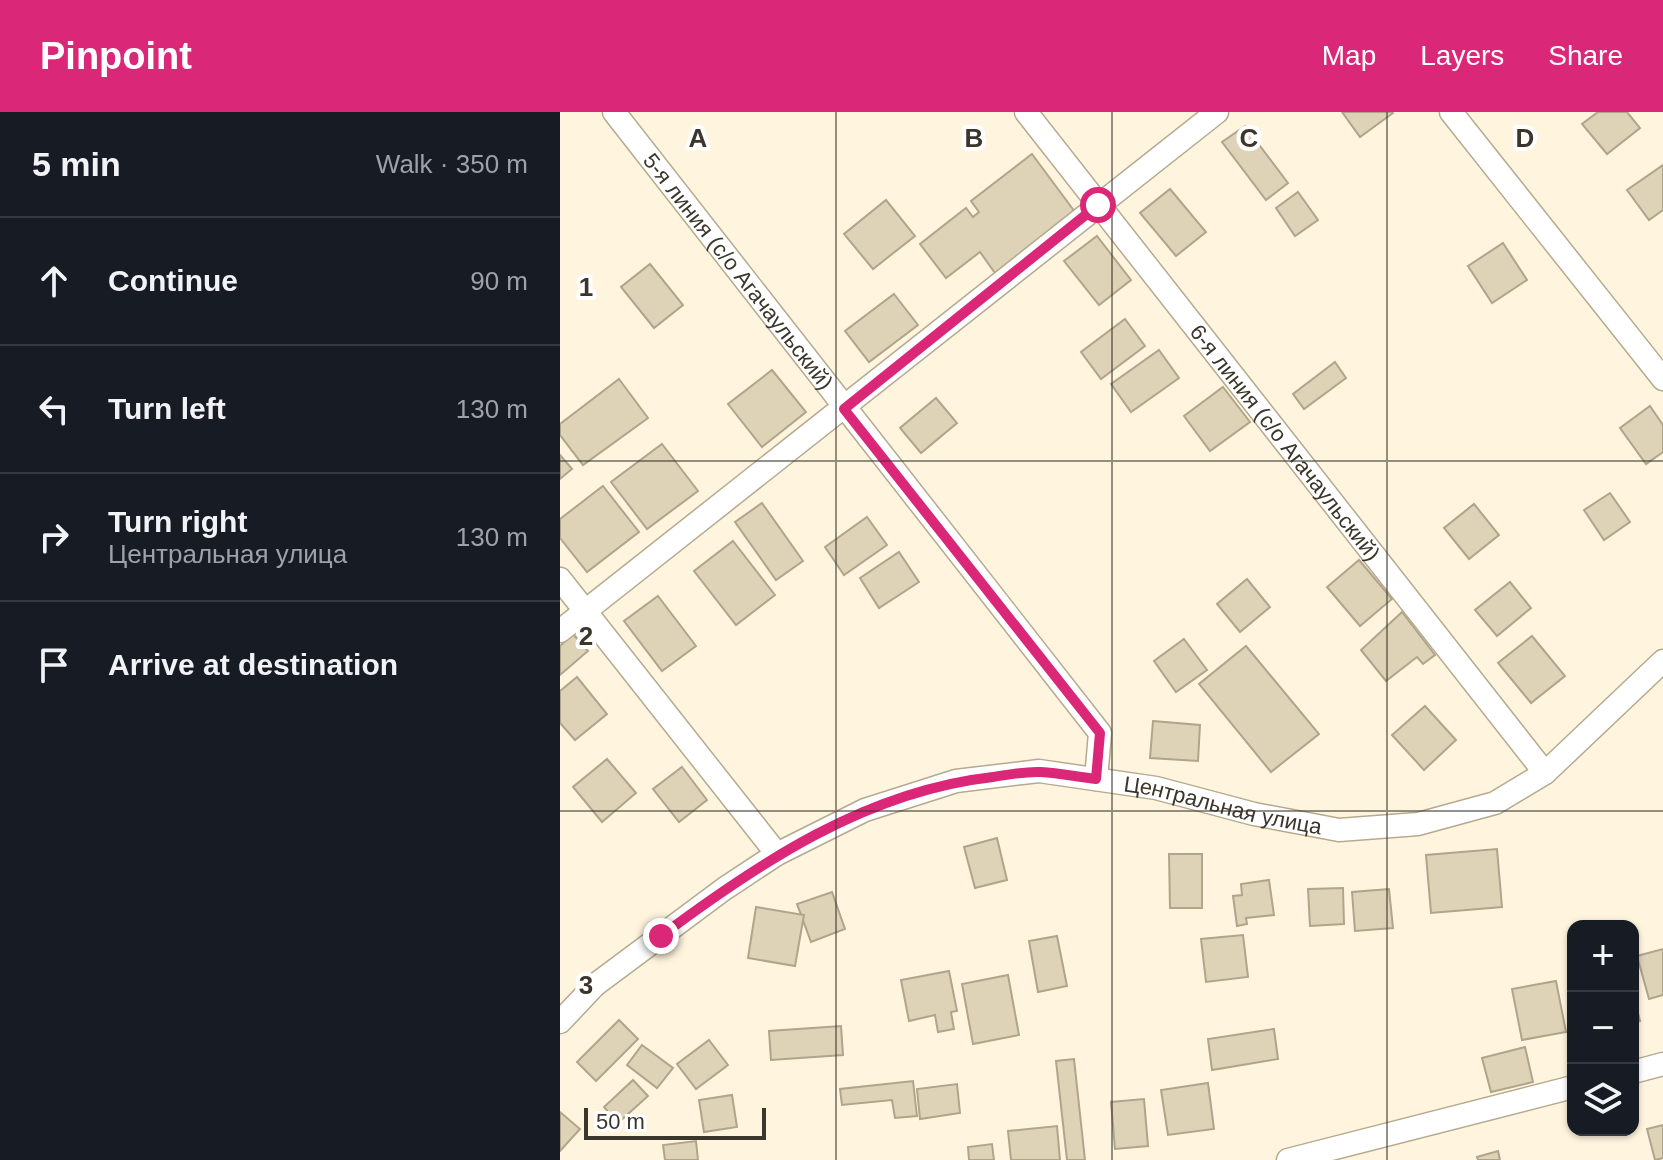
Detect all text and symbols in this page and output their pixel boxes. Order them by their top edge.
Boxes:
text: Pinpoint [40,35,192,77]
text: Map [1322,40,1376,71]
text: Layers [1420,40,1504,71]
text: Share [1548,40,1623,71]
text: A [689,123,708,153]
text: B [965,123,983,153]
text: C [1240,123,1259,153]
text: D [1516,123,1534,153]
text: 5 min [32,145,121,183]
street label: 5-я линия (с/о Агачаульский) [638,148,838,394]
text: Walk · 350 m [376,149,528,179]
route start [1080,187,1116,223]
icon: ahead [32,259,76,303]
text: Continue [108,264,238,297]
text: 90 m [470,266,528,296]
text: 1 [579,272,593,302]
street label: 6-я линия (с/о Агачаульский) [1185,320,1385,566]
icon: left [32,387,76,431]
text: Turn left [108,392,226,425]
text: 130 m [456,394,528,424]
text: Turn right [108,505,247,538]
icon: right [32,515,76,559]
text: 130 m [456,522,528,552]
text: Центральная улица [108,539,347,569]
text: 2 [579,621,593,651]
icon: arrive [32,643,76,687]
text: Arrive at destination [108,648,398,681]
street label: Центральная улица [1122,771,1325,840]
route end [643,918,679,954]
map controls [1567,920,1639,1136]
button: + [1567,920,1639,992]
text: 3 [579,970,593,1000]
button: − [1567,992,1639,1064]
button: layers [1567,1064,1639,1136]
scale bar [584,1104,766,1140]
text: 50 m [596,1109,645,1134]

